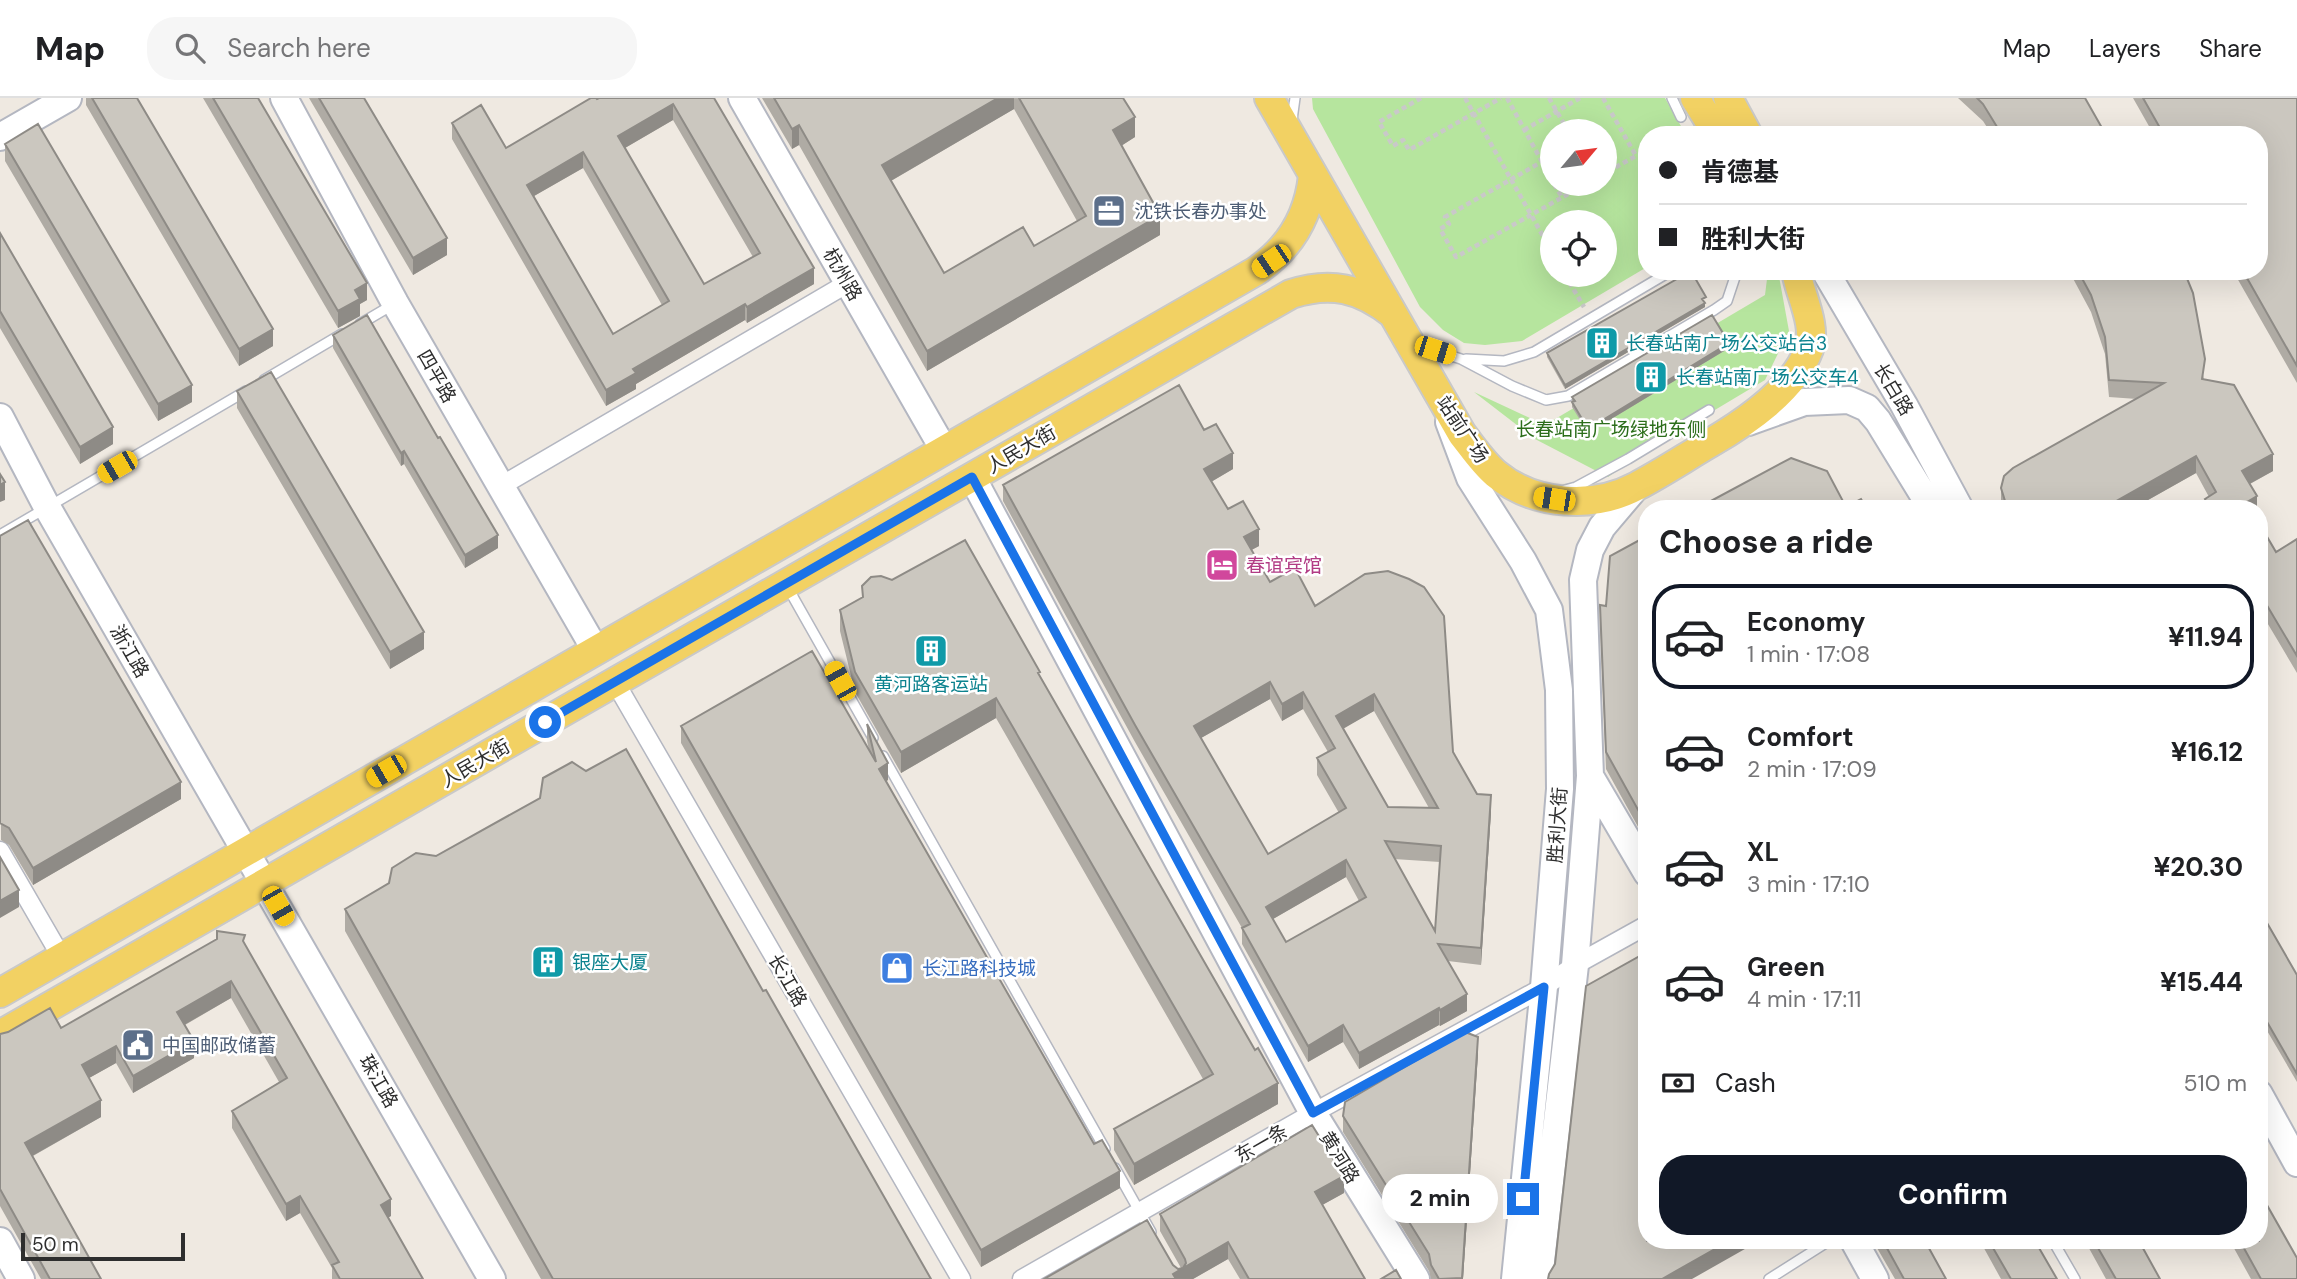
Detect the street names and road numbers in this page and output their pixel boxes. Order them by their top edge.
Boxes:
street label: 杭州路 [817,243,868,305]
street label: 四平路 [411,345,462,407]
street label: 长白路 [1868,358,1919,420]
street label: 站前广场 [1431,391,1494,468]
street label: 人民大街 [982,420,1060,479]
street label: 浙江路 [104,620,155,682]
street label: 人民大街 [436,734,514,793]
street label: 胜利大街 [1542,786,1573,864]
street label: 长江路 [762,949,813,1011]
street label: 珠江路 [353,1050,404,1112]
street label: 东一条 [1230,1118,1292,1169]
street label: 黄河路 [1314,1126,1365,1188]

